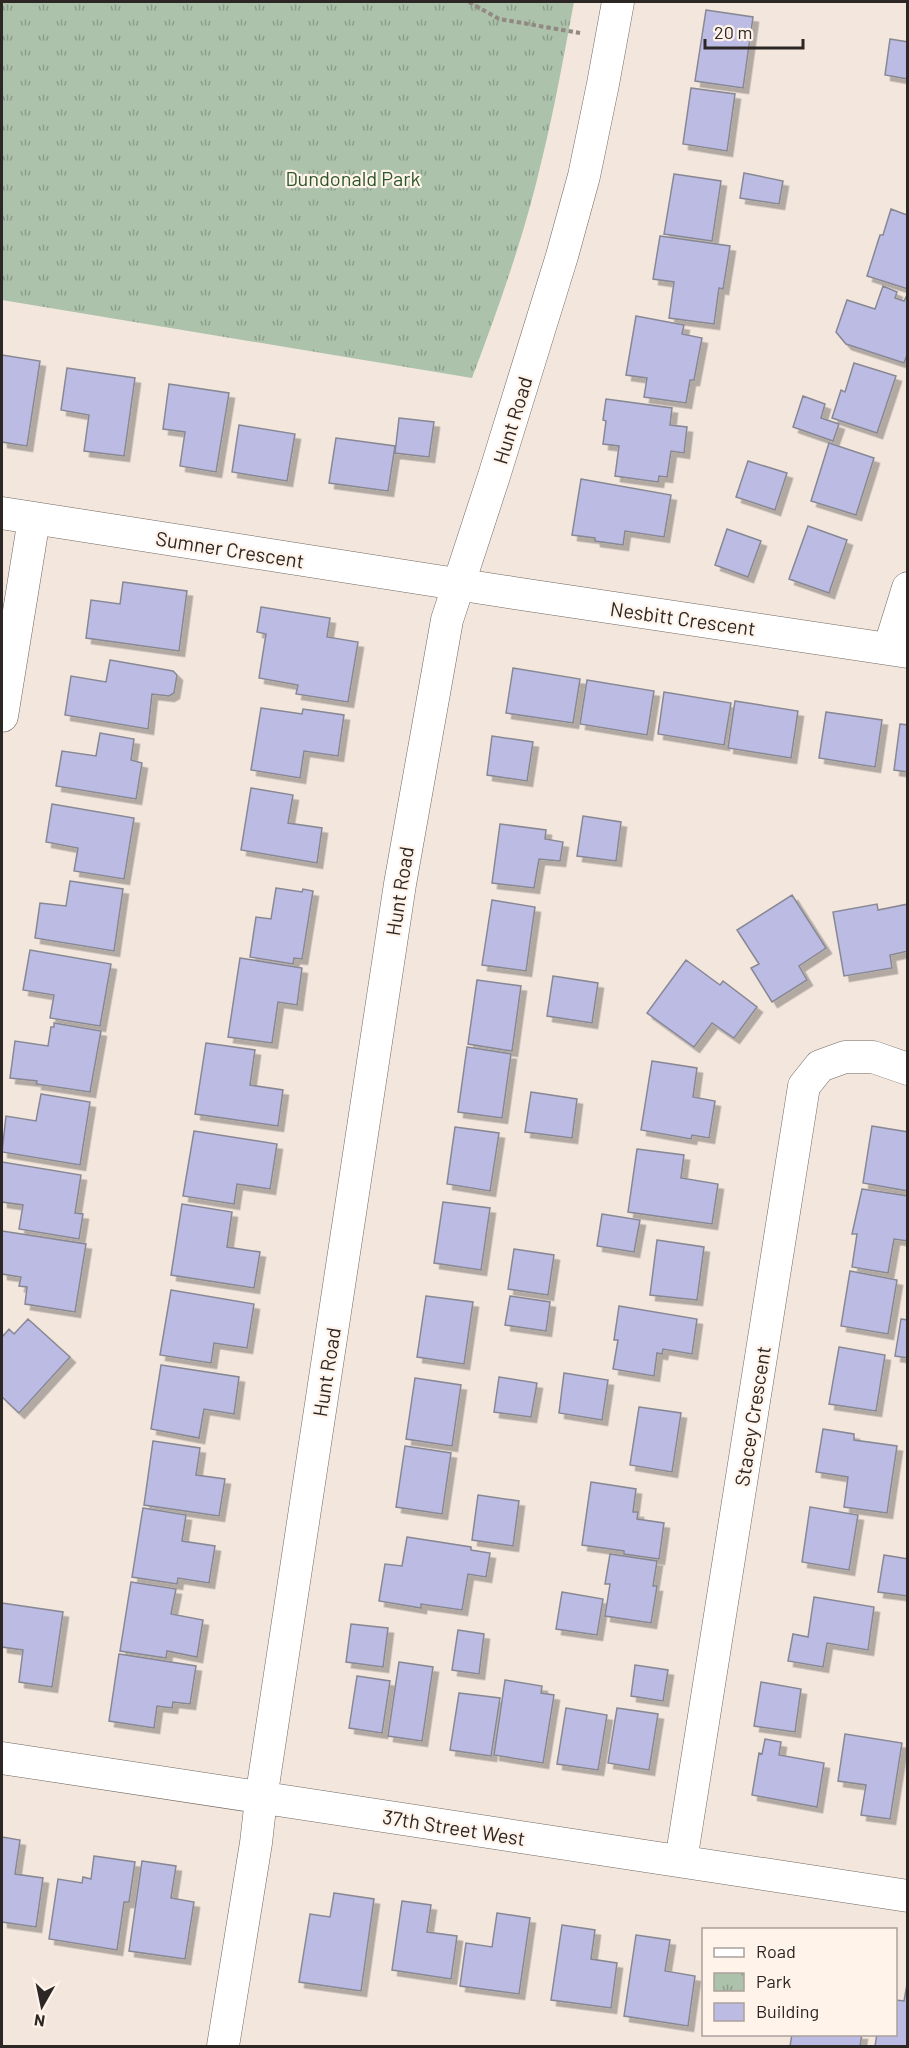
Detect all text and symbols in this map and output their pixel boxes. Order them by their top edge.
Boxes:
scale bar [705,12,802,50]
text: 20 m [714,21,752,43]
park label: Dundonald Park [285,166,421,190]
street label: Hunt Road [487,373,537,467]
street label: Sumner Crescent [154,525,306,573]
street label: Nesbitt Crescent [609,596,757,640]
street label: Hunt Road [380,845,418,937]
street label: Hunt Road [307,1326,345,1418]
street label: Stacey Crescent [729,1344,775,1488]
street label: 37th Street West [381,1804,527,1850]
legend [702,1928,897,2036]
text: Road [756,1940,796,1962]
text: Park [756,1970,791,1992]
north arrow [12,1976,72,2036]
text: Building [756,2000,819,2022]
text: N [33,2011,46,2032]

